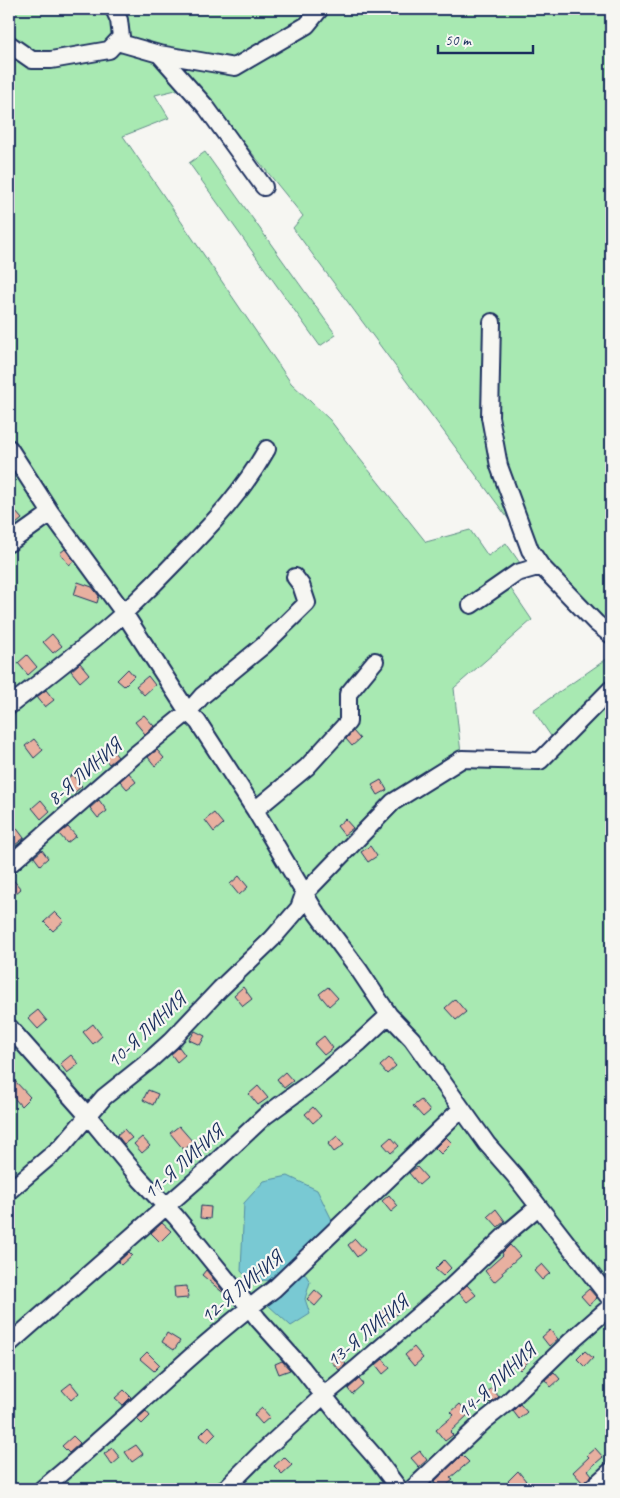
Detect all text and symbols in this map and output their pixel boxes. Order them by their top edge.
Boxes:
scale bar [438,22,532,54]
text: 50 m [445,31,472,50]
street label: 8-Я ЛИНИЯ [42,731,128,811]
street label: 10-Я ЛИНИЯ [101,985,193,1073]
street label: 11-Я ЛИНИЯ [138,1118,230,1204]
street label: 12-Я ЛИНИЯ [195,1244,289,1328]
street label: 13-Я ЛИНИЯ [321,1288,415,1372]
street label: 14-Я ЛИНИЯ [451,1336,543,1424]

